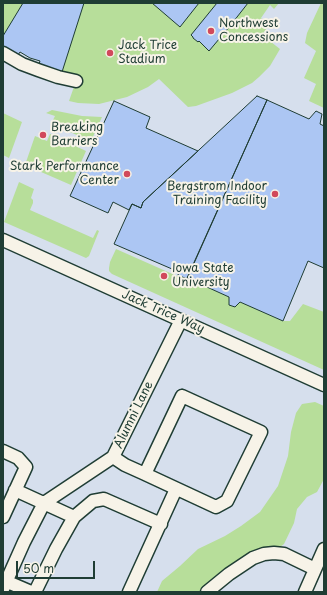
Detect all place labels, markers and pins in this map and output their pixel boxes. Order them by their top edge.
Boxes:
place label: Northwest Concessions [219,17,288,45]
marker: Northwest Concessions [206,26,216,36]
place label: Jack Trice Stadium [118,39,177,67]
marker: Jack Trice Stadium [105,48,115,58]
place label: Breaking Barriers [51,121,103,149]
marker: Breaking Barriers [38,130,48,140]
place label: Stark Performance Center [10,160,119,188]
marker: Stark Performance Center [122,169,132,179]
place label: Bergstrom Indoor Training Facility [167,180,267,208]
marker: Bergstrom Indoor Training Facility [270,189,280,199]
place label: Iowa State University [172,262,234,290]
marker: Iowa State University [159,271,169,281]

